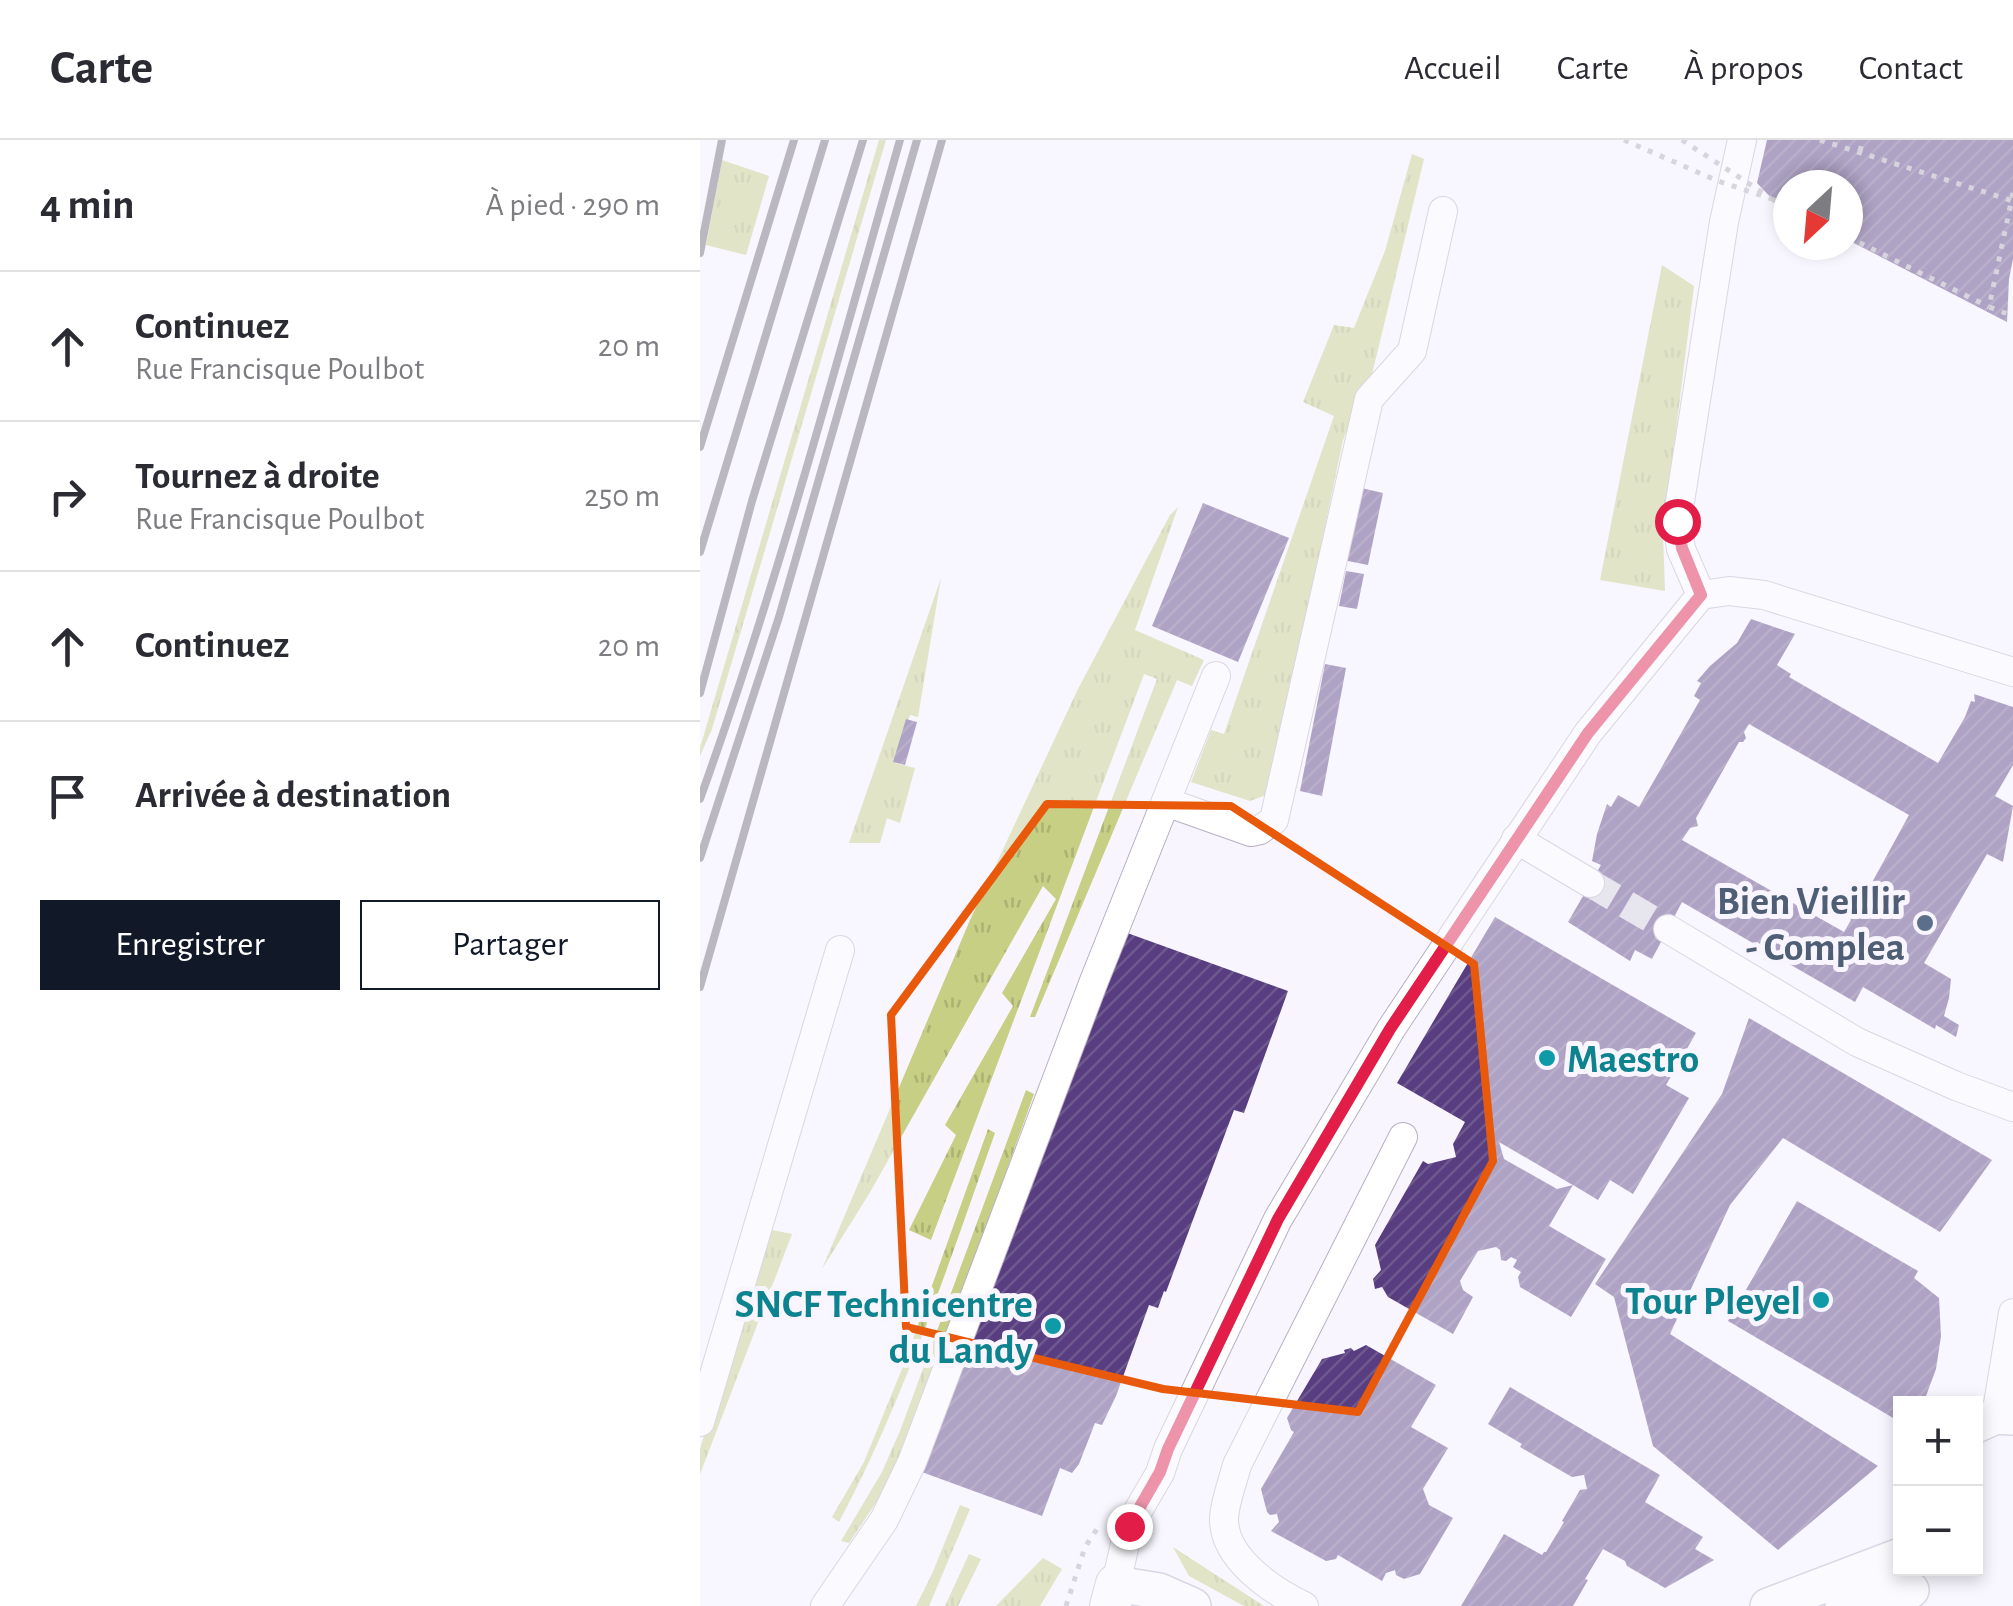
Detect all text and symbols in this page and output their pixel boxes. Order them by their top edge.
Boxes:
text: Carte [50,45,153,93]
text: Accueil [1404,51,1502,86]
text: Carte [1557,51,1629,86]
text: À propos [1684,51,1804,86]
text: Contact [1859,51,1963,86]
north arrow [1773,170,1863,260]
text: 4 min [40,184,135,226]
text: À pied · 290 m [486,189,660,221]
text: Continuez [135,308,289,346]
icon: ahead [40,319,95,374]
text: 20 m [598,330,660,362]
text: Rue Francisque Poulbot [135,353,424,385]
text: Tournez à droite [135,458,380,496]
icon: right [40,469,95,524]
text: 250 m [584,480,660,512]
route start [1655,499,1701,545]
text: Rue Francisque Poulbot [135,503,424,535]
icon: ahead [40,619,95,674]
text: Continuez [135,627,289,665]
text: 20 m [598,630,660,662]
icon: arrive [40,769,95,824]
text: Arrivée à destination [135,777,451,815]
place label: Bien Vieillir - Complea [1717,882,1905,968]
button: Enregistrer [40,900,340,990]
button: Partager [360,900,660,990]
marker: Bien Vieillir - Complea [1914,912,1936,934]
place label: Maestro [1567,1040,1699,1080]
marker: Maestro [1536,1047,1558,1069]
place label: Tour Pleyel [1625,1282,1801,1322]
place label: SNCF Technicentre du Landy [735,1285,1033,1371]
marker: Tour Pleyel [1810,1289,1832,1311]
marker: SNCF Technicentre du Landy [1042,1315,1064,1337]
map controls [1893,1396,1983,1576]
button: + [1893,1396,1983,1486]
button: − [1893,1486,1983,1576]
route end [1107,1504,1153,1550]

